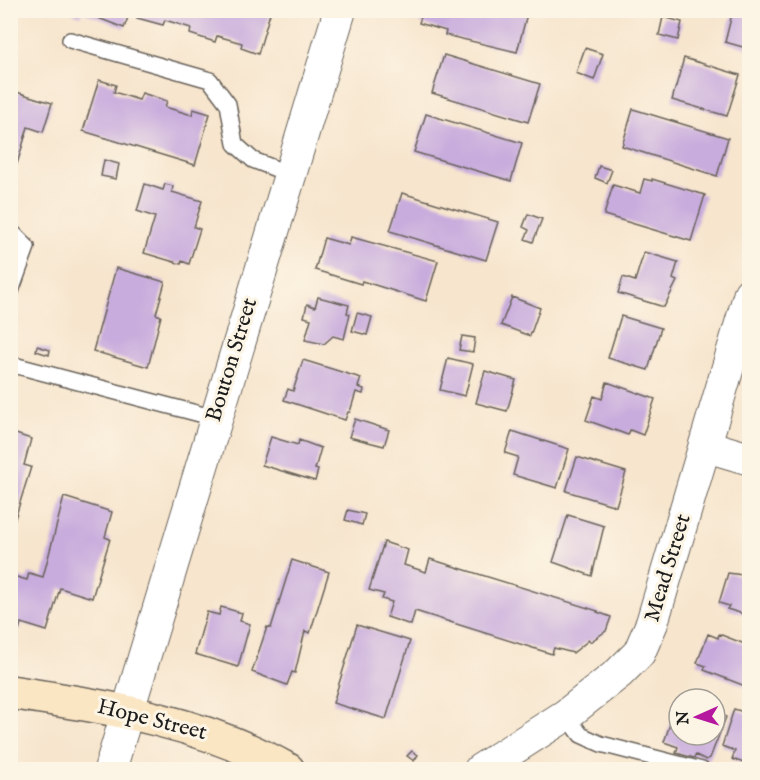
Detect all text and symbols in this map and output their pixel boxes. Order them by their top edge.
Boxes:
street label: Bouton Street [200,294,264,425]
street label: Mead Street [638,510,698,625]
north arrow [667,687,727,747]
street label: Hope Street [94,693,210,747]
text: N [674,710,694,726]

